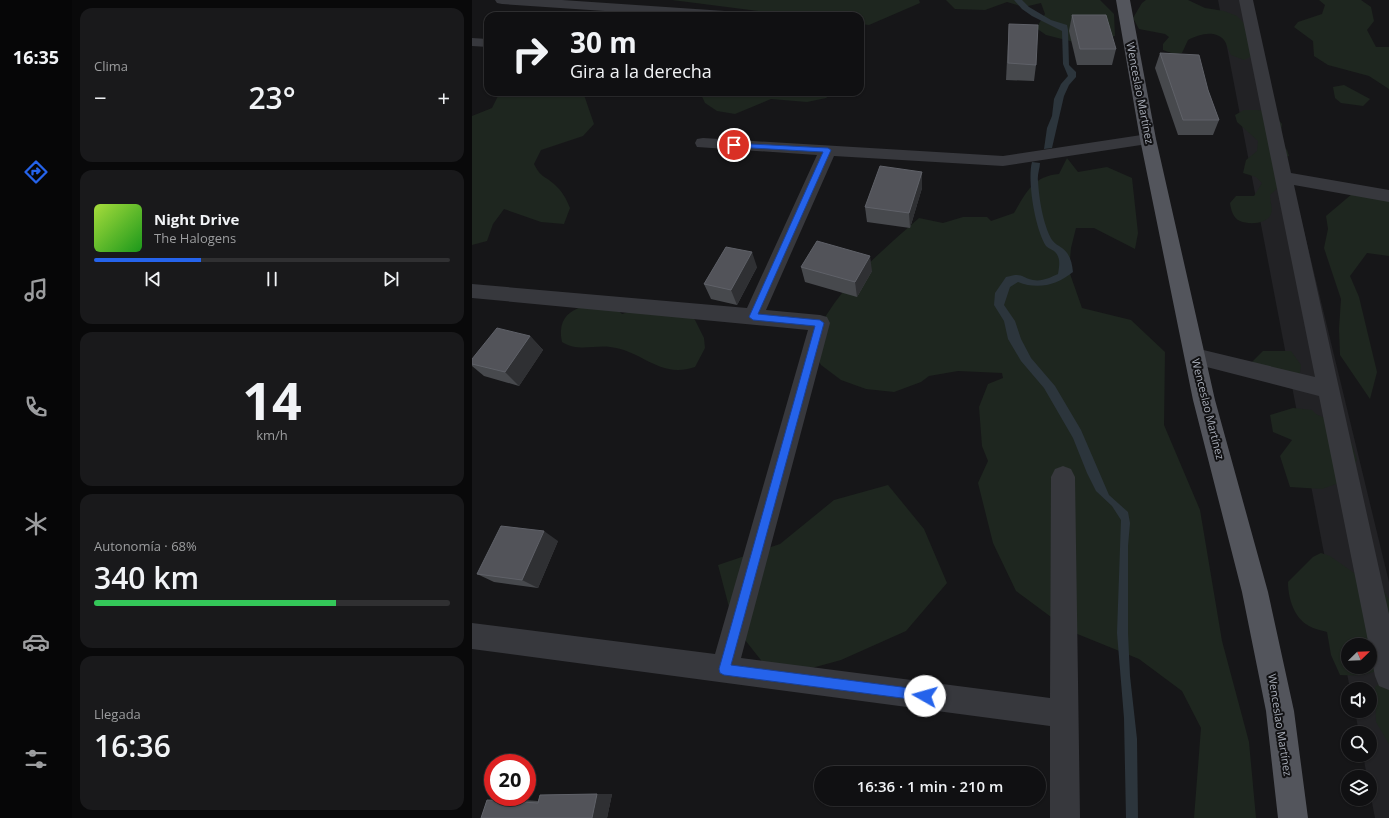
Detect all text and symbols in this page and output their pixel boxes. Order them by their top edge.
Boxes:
text: 30 m [570,23,637,61]
icon: right [504,28,556,80]
street label: Wenceslao Martínez [1123,41,1158,145]
text: 16:35 [13,45,59,69]
text: Clima [94,57,128,75]
text: Gira a la derecha [570,59,712,83]
text: 23° [248,77,296,118]
text: − [94,82,107,112]
text: + [437,82,450,112]
pin [717,128,751,162]
icon: arrive [723,134,745,156]
icon: directions [22,158,50,186]
text: Night Drive [154,209,239,229]
text: The Halogens [154,229,236,247]
icon: previous [142,268,164,290]
icon: pause [261,268,283,290]
icon: next [380,268,402,290]
icon: music [22,276,50,304]
street label: Wenceslao Martínez [1189,357,1228,461]
text: 14 [242,364,302,435]
icon: phone [22,393,50,421]
text: km/h [256,426,288,444]
icon: climate [22,510,50,538]
text: Autonomía · 68% [94,537,197,555]
text: 340 km [94,557,199,598]
icon: car [22,628,50,656]
north arrow [1341,638,1377,674]
map controls [1341,638,1377,806]
street label: Wenceslao Martínez [1265,673,1296,777]
position arrow [904,675,946,717]
button: sound [1341,682,1377,718]
text: Llegada [94,705,141,723]
text: 16:36 [94,725,171,766]
button: search [1341,726,1377,762]
icon: filters [22,745,50,773]
speed limit sign: 20 [484,754,536,806]
button: layers [1341,770,1377,806]
text: 16:36 · 1 min · 210 m [857,776,1003,796]

